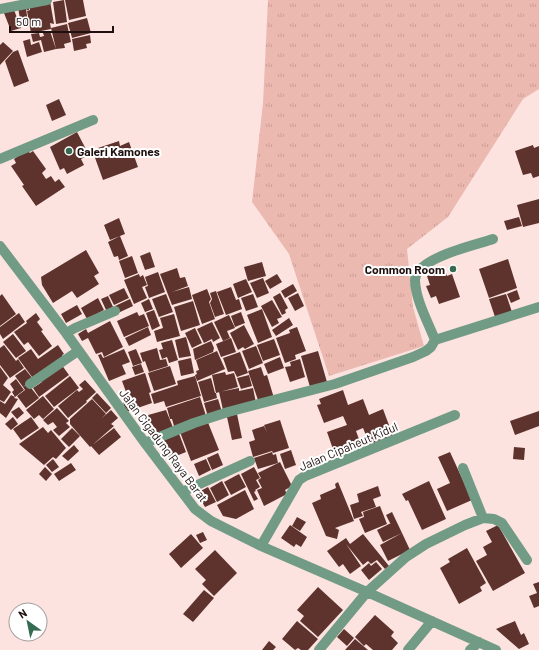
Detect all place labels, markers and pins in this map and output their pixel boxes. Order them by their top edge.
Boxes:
place label: Galeri Kamones [77,144,160,158]
marker: Galeri Kamones [64,146,74,156]
place label: Common Room [365,262,445,276]
marker: Common Room [448,264,458,274]

